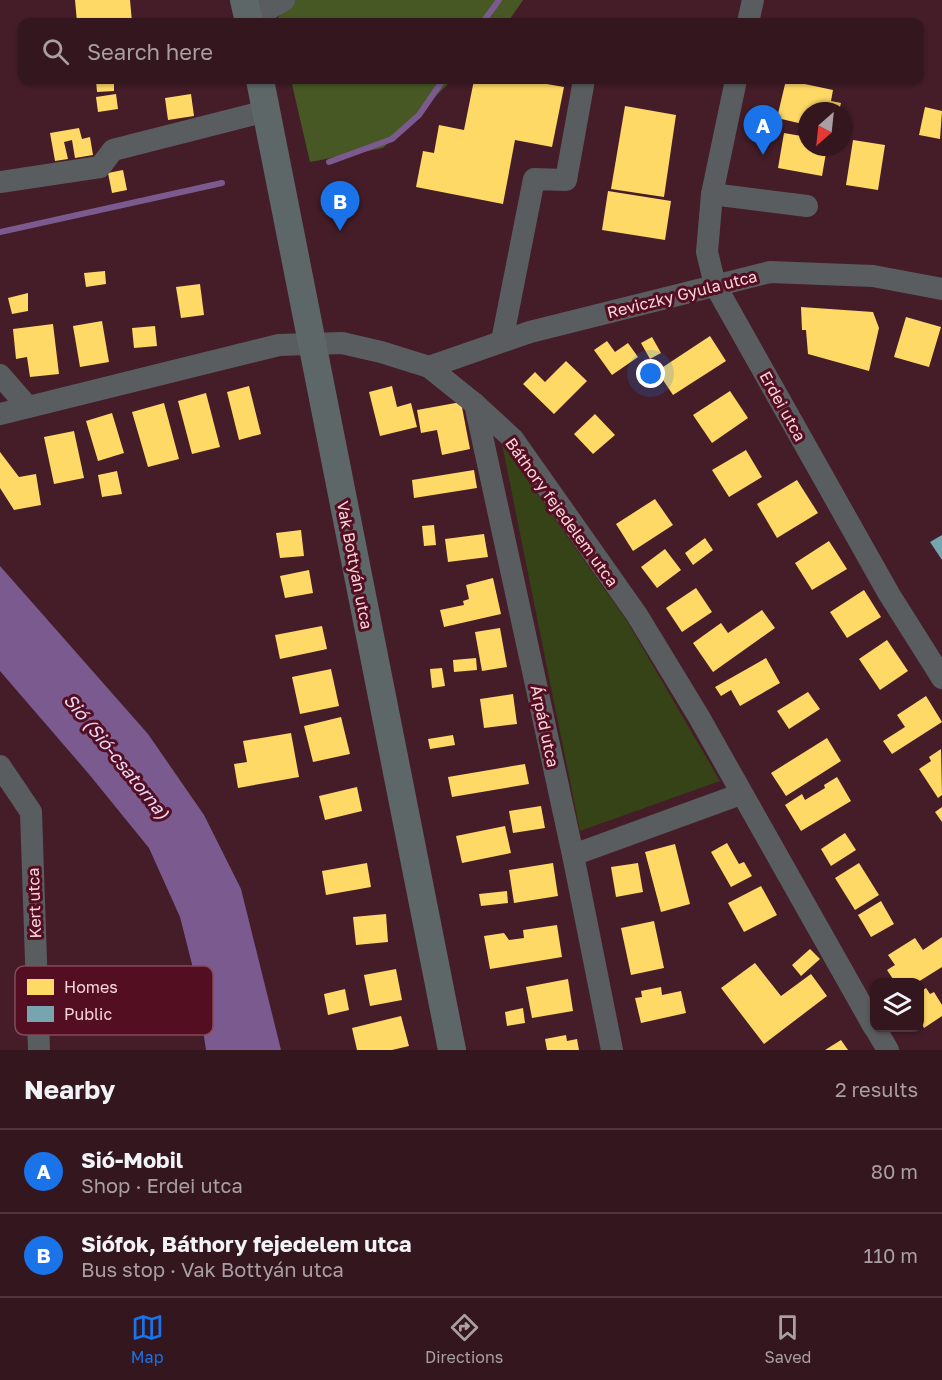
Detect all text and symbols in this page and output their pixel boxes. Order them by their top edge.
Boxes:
search box [18,18,924,84]
icon: search [39,35,72,68]
text: Search here [87,38,213,65]
north arrow [798,102,852,156]
pin: A [744,106,783,155]
pin: B [320,182,360,231]
street label: Reviczky Gyula utca [605,266,759,322]
your location [636,359,665,388]
street label: Erdei utca [756,367,810,445]
street label: Báthory fejedelem utca [501,434,623,590]
street label: Vak Bottyán utca [333,499,377,631]
street label: Árpád utca [527,683,563,769]
water label: Sió (Sió-csatorna) [60,689,174,823]
street label: Kert utca [23,867,45,939]
legend [15,966,213,1035]
text: Homes [64,977,118,997]
map controls [870,978,924,1032]
button: layers [870,978,924,1032]
text: Public [64,1004,112,1024]
text: Nearby [24,1074,115,1105]
text: 2 results [835,1077,918,1101]
text: Sió-Mobil [81,1146,183,1173]
text: A [36,1159,51,1183]
text: 80 m [871,1159,918,1183]
text: Shop · Erdei utca [81,1173,243,1197]
text: Siófok, Báthory fejedelem utca [81,1230,412,1257]
text: B [36,1243,51,1267]
text: 110 m [864,1243,918,1267]
text: Bus stop · Vak Bottyán utca [81,1257,344,1281]
tab: Map [131,1311,164,1367]
tab: Directions [425,1311,503,1367]
tab: Saved [765,1311,811,1367]

